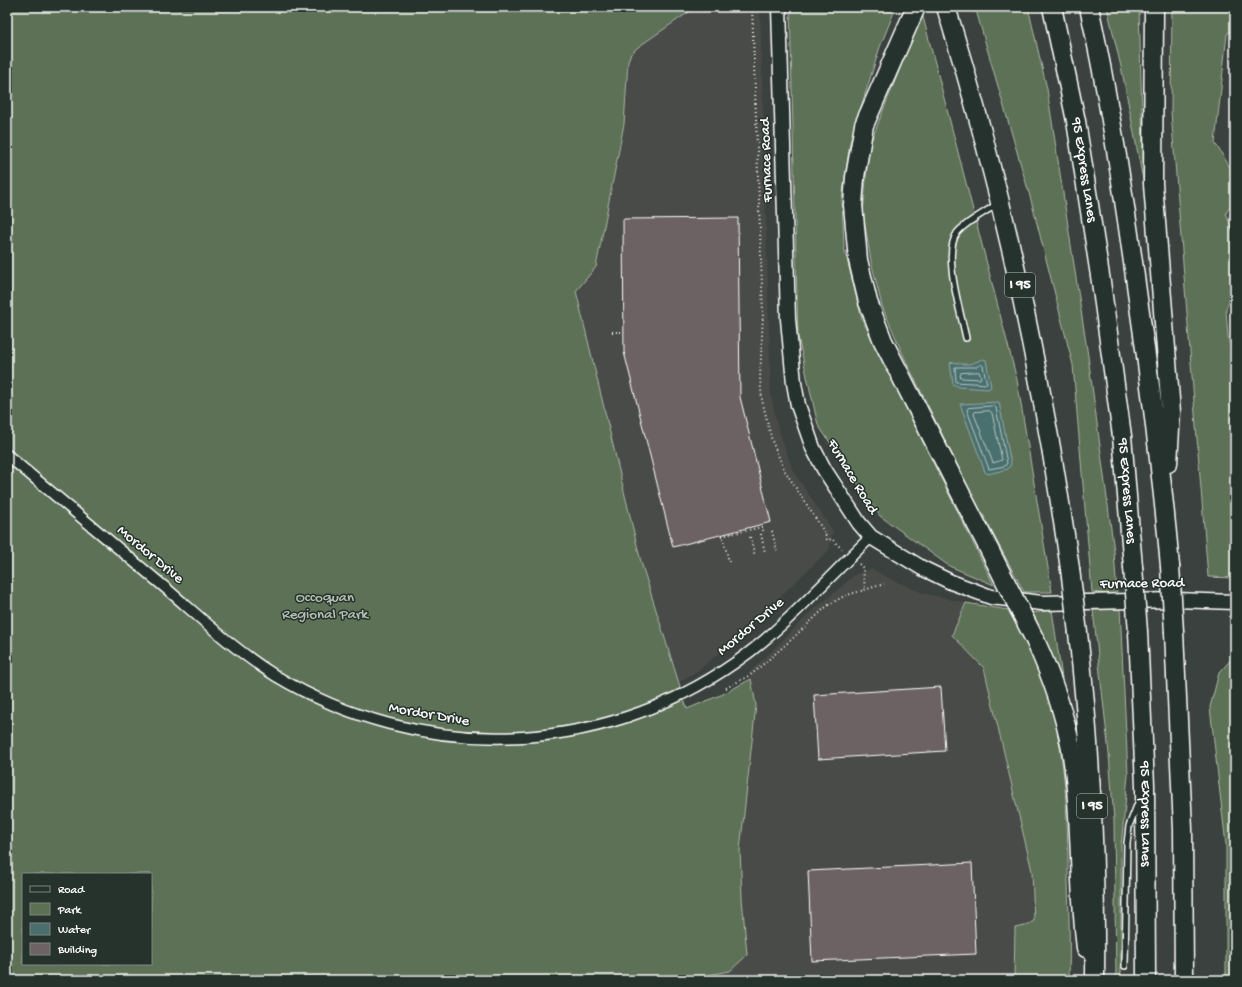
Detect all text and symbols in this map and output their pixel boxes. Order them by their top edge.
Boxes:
street label: 95 Express Lanes [1066,115,1101,224]
street label: Furnace Road [756,116,778,204]
road number: I 95 [1005,273,1035,297]
street label: Furnace Road [822,435,882,519]
street label: 95 Express Lanes [1113,437,1140,545]
street label: Mordor Drive [113,522,187,588]
street label: Furnace Road [1099,574,1186,594]
park label: Occoquan Regional Park [282,589,369,624]
street label: Mordor Drive [714,594,788,660]
street label: Mordor Drive [387,699,471,731]
street label: 95 Express Lanes [1135,760,1154,867]
road number: I 95 [1077,794,1107,818]
legend [22,873,152,965]
text: Road [58,884,85,898]
text: Park [57,904,83,918]
text: Water [58,924,92,938]
text: Building [57,944,97,958]

